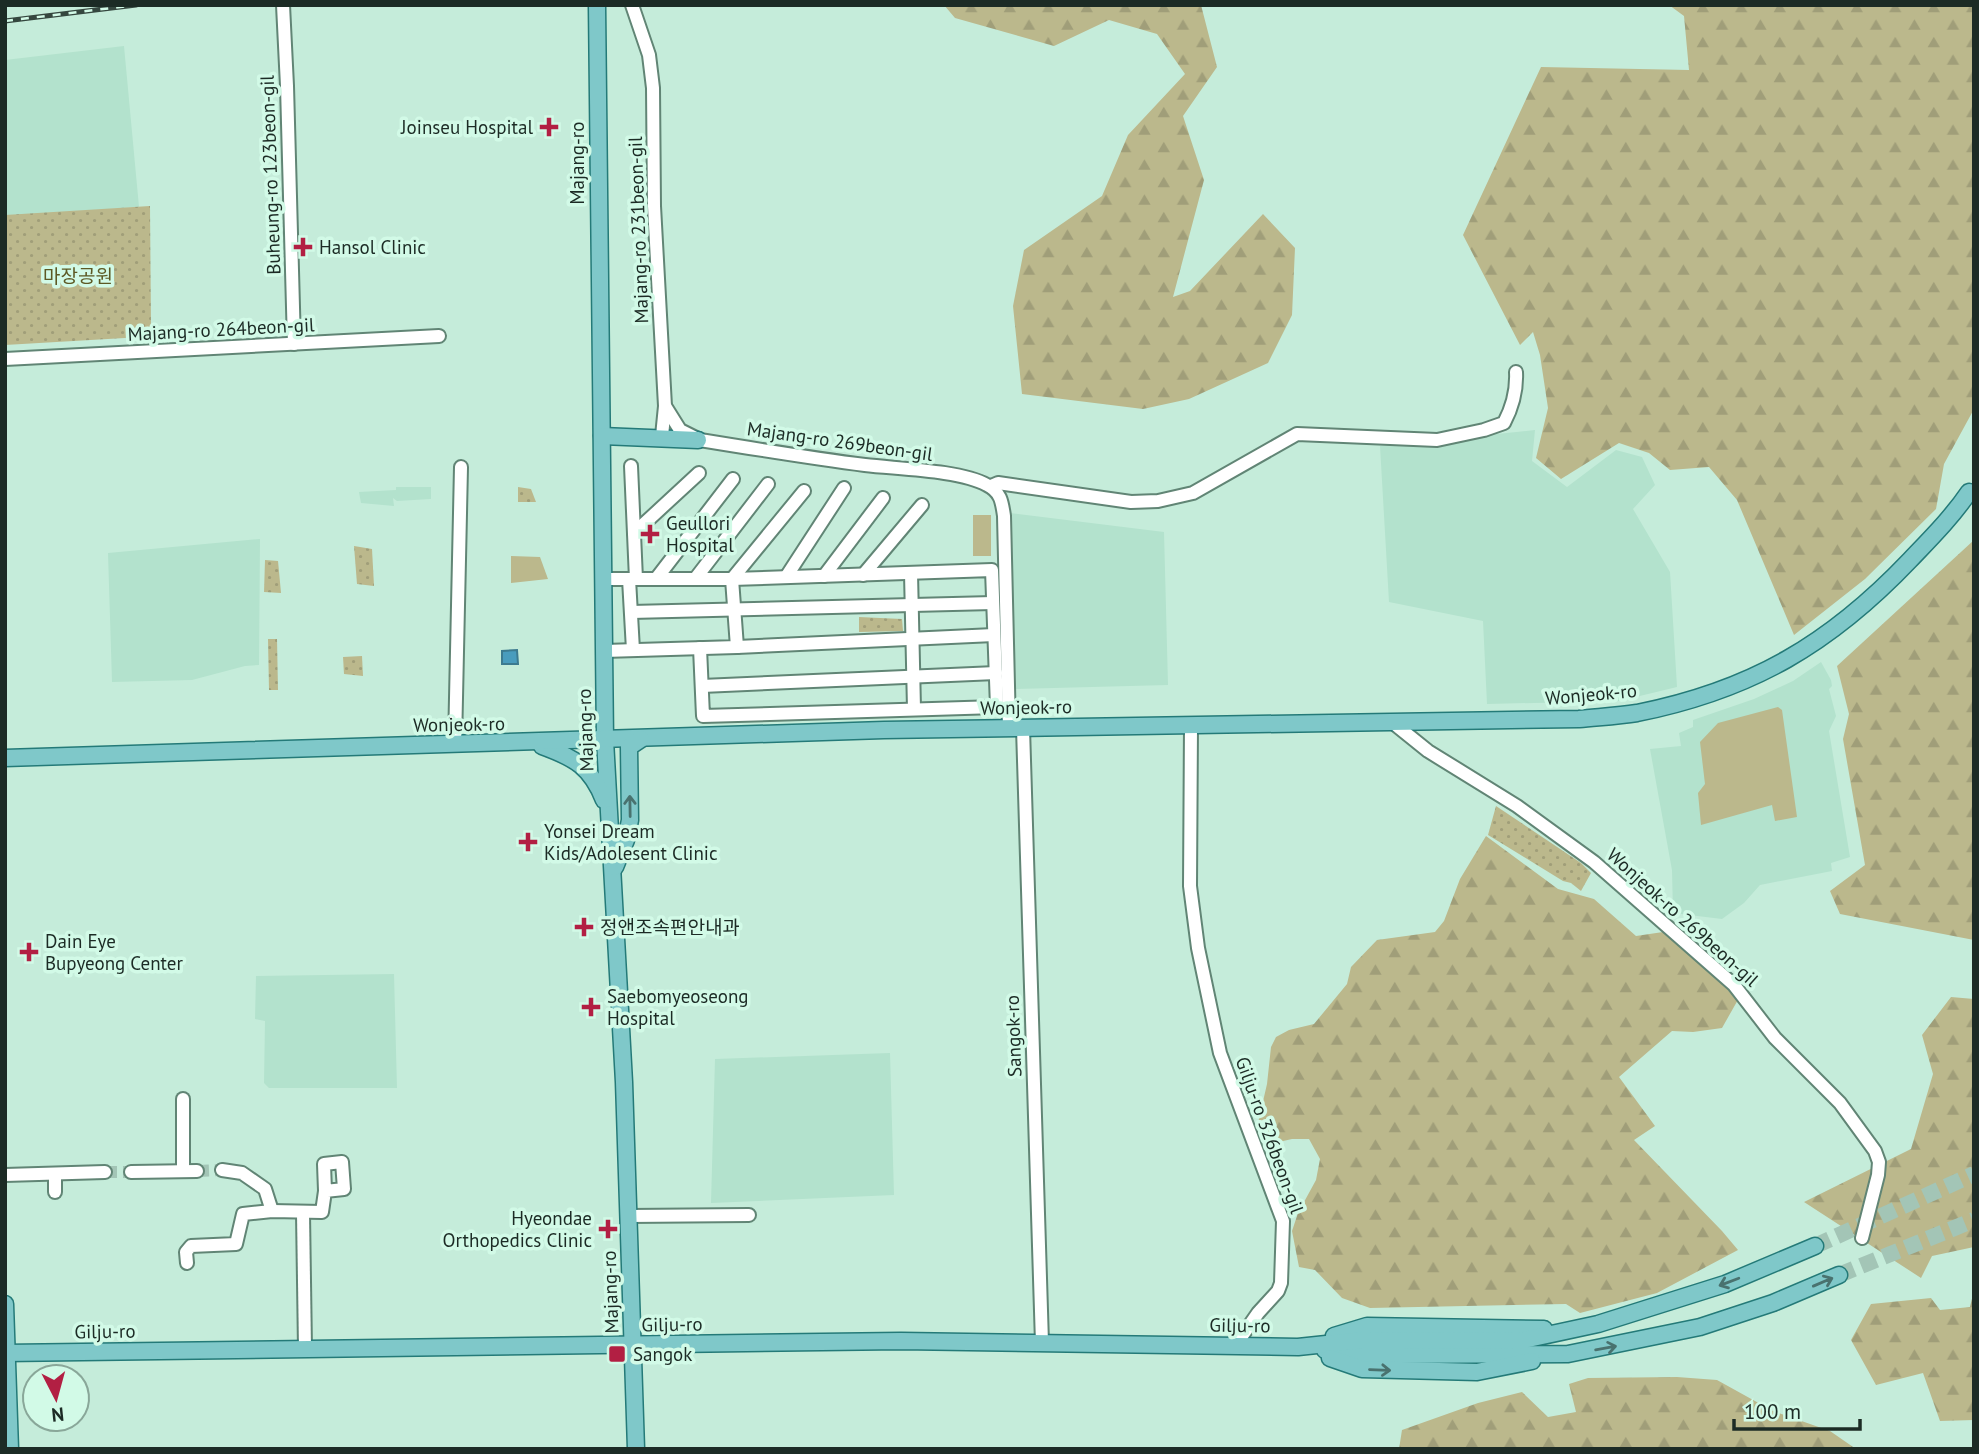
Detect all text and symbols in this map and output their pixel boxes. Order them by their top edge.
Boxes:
street label: Buheung-ro 123beon-gil [255,74,285,275]
place label: Joinseu Hospital [400,115,533,139]
marker: Joinseu Hospital [539,117,559,137]
street label: Majang-ro [565,121,589,205]
street label: Majang-ro 231beon-gil [623,136,653,324]
place label: Hansol Clinic [319,235,426,259]
marker: Hansol Clinic [293,237,313,257]
park label: 마장공원 [43,264,113,288]
street label: Majang-ro 264beon-gil [127,312,316,346]
street label: Majang-ro 269beon-gil [746,416,935,466]
place label: Geullori Hospital [666,511,734,557]
marker: Geullori Hospital [640,524,660,544]
street label: Wonjeok-ro [1544,678,1638,710]
street label: Majang-ro [572,688,598,772]
street label: Wonjeok-ro [980,694,1072,720]
street label: Wonjeok-ro [413,711,505,737]
one-way arrow [623,795,637,818]
place label: Yonsei Dream Kids/Adolesent Clinic [544,819,717,865]
marker: Yonsei Dream Kids/Adolesent Clinic [518,832,538,852]
street label: Wonjeok-ro 269beon-gil [1602,842,1764,992]
place label: 정앤조속편안내과 [600,915,740,939]
marker: 정앤조속편안내과 [574,917,594,937]
place label: Dain Eye Bupyeong Center [45,929,183,975]
marker: Dain Eye Bupyeong Center [19,942,39,962]
place label: Saebomyeoseong Hospital [607,984,749,1030]
street label: Sangok-ro [1000,995,1026,1077]
marker: Saebomyeoseong Hospital [581,997,601,1017]
street label: Gilju-ro 326beon-gil [1230,1053,1310,1217]
place label: Hyeondae Orthopedics Clinic [443,1206,592,1252]
marker: Hyeondae Orthopedics Clinic [598,1219,618,1239]
street label: Majang-ro [597,1250,623,1334]
one-way arrow [1812,1275,1833,1288]
one-way arrow [1719,1276,1740,1289]
street label: Gilju-ro [641,1311,703,1337]
street label: Gilju-ro [1209,1312,1271,1338]
street label: Gilju-ro [74,1318,136,1344]
one-way arrow [1594,1340,1617,1354]
place label: Sangok [633,1342,692,1366]
marker: Sangok [607,1344,627,1364]
north arrow [21,1363,91,1433]
one-way arrow [1368,1363,1391,1376]
scale bar [1734,1388,1860,1432]
text: 100 m [1744,1398,1801,1425]
text: N [50,1402,65,1427]

